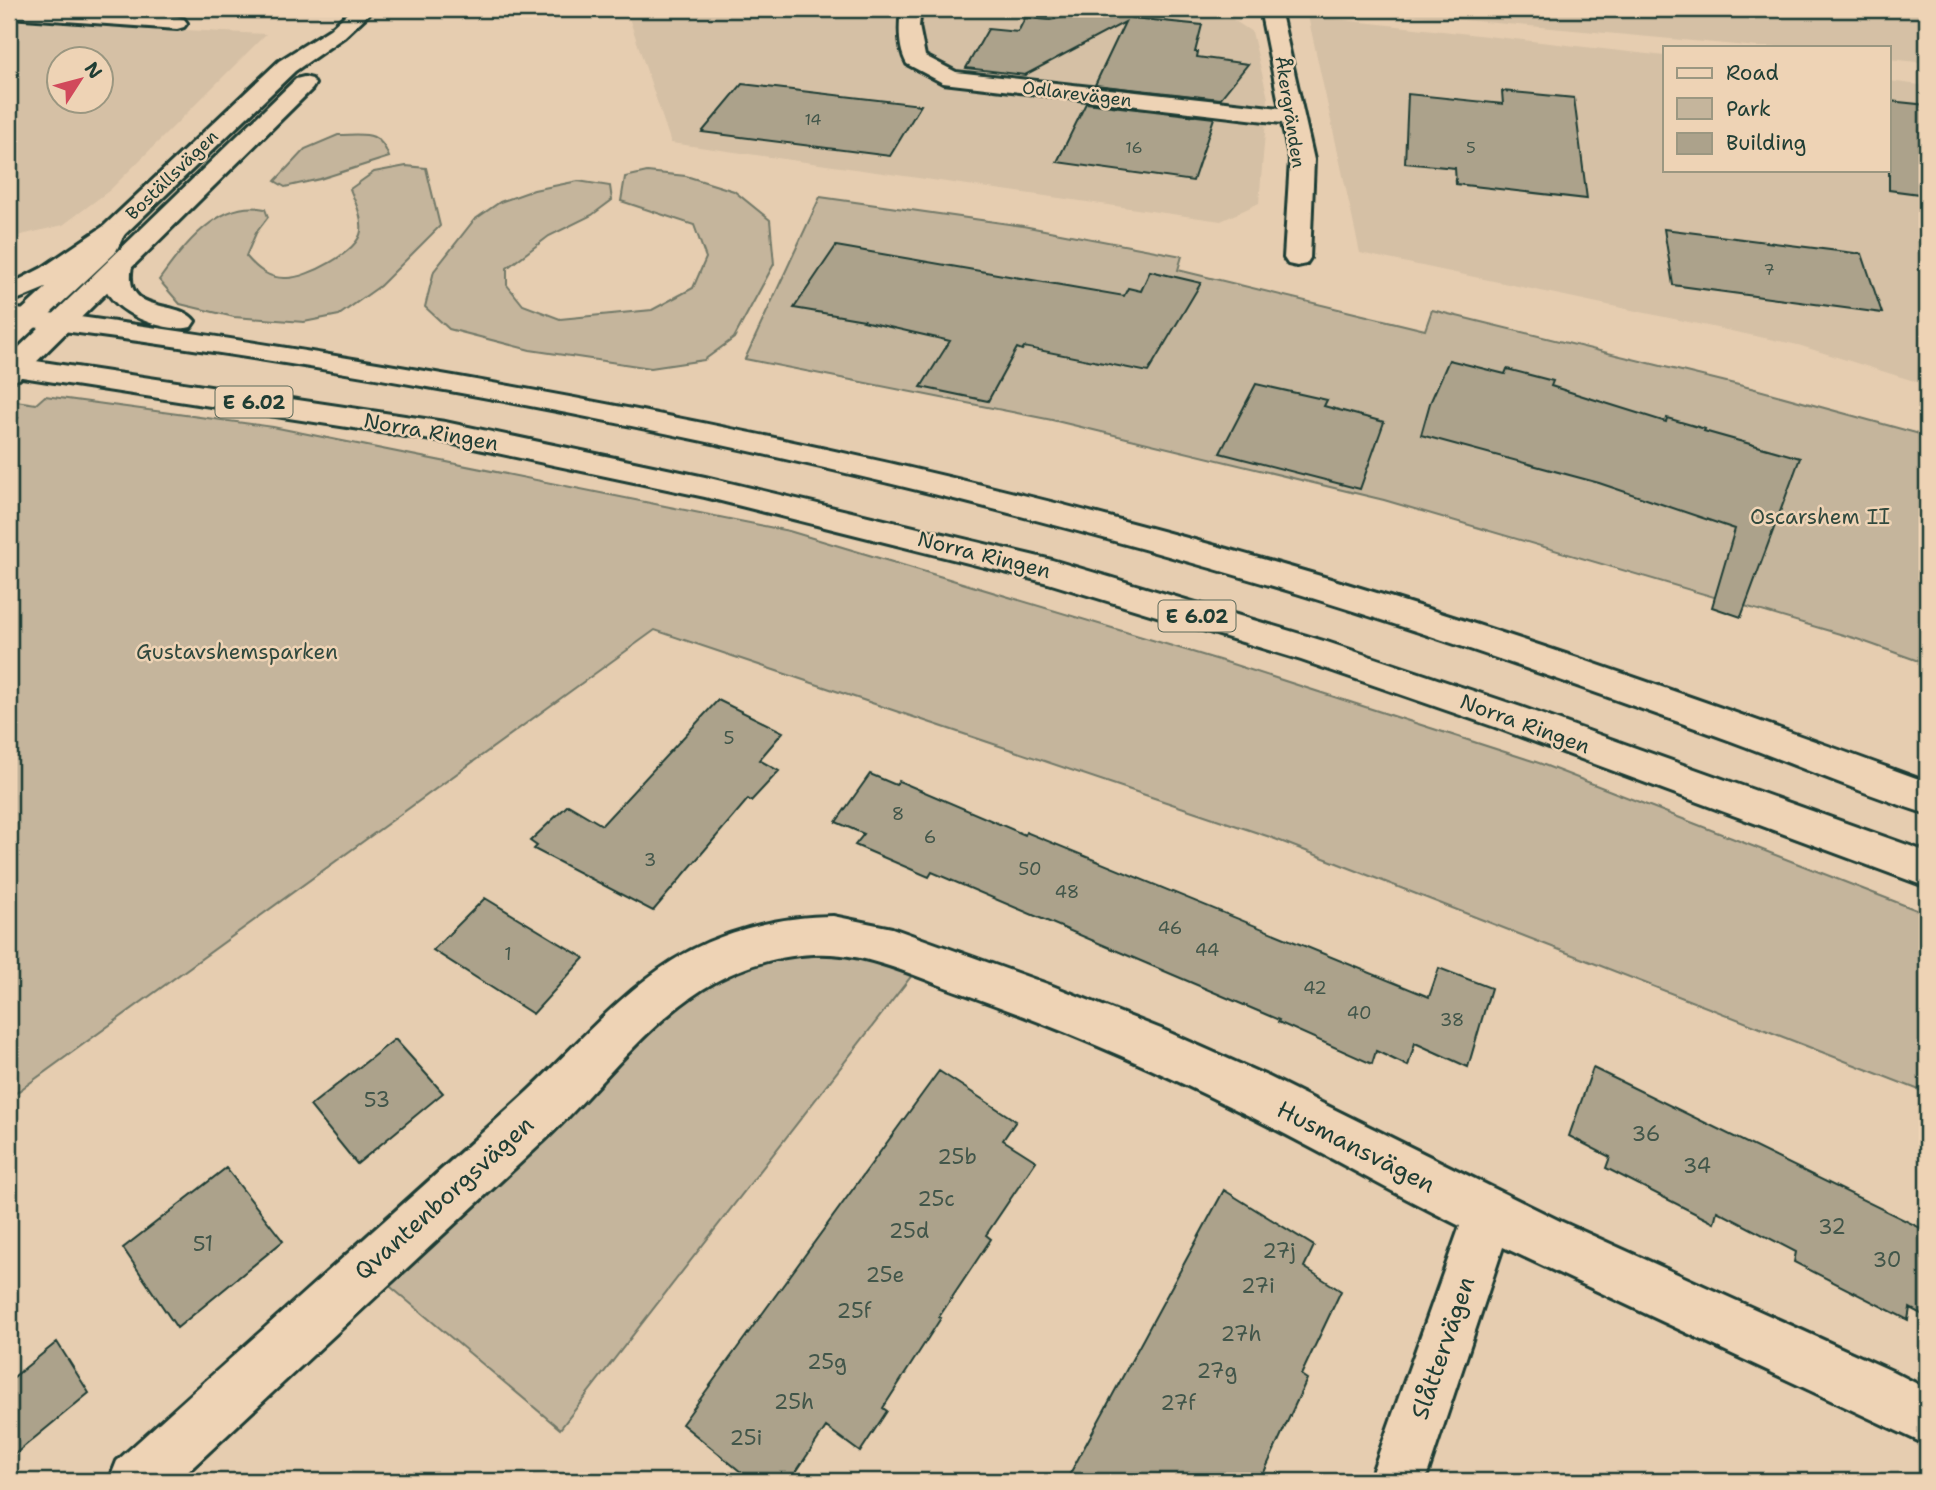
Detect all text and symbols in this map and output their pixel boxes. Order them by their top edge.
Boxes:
north arrow [46,46,116,116]
legend [1663,46,1890,172]
street label: Åkergränden [1269,54,1311,170]
text: N [79,57,108,84]
text: Road [1726,59,1779,87]
street label: Odlarevägen [1021,75,1133,113]
text: Park [1726,95,1771,123]
house number: 14 [804,109,822,130]
street label: Boställsvägen [121,125,223,225]
text: Building [1726,129,1806,157]
house number: 16 [1125,137,1143,158]
house number: 5 [1466,137,1476,158]
house number: 7 [1763,259,1775,280]
road number: E 6.02 [216,386,292,418]
street label: Norra Ringen [361,406,501,458]
park label: Oscarshem II [1750,503,1890,531]
street label: Norra Ringen [914,525,1054,585]
road number: E 6.02 [1158,600,1236,632]
park label: Gustavshemsparken [136,638,338,666]
street label: Norra Ringen [1456,688,1594,761]
house number: 5 [723,726,735,750]
house number: 8 [892,802,904,826]
house number: 6 [924,825,936,849]
house number: 3 [644,848,656,872]
house number: 50 [1018,857,1042,881]
house number: 48 [1055,880,1079,904]
house number: 46 [1158,916,1182,940]
house number: 44 [1195,938,1219,962]
house number: 1 [504,942,512,966]
house number: 42 [1303,976,1327,1000]
house number: 40 [1346,1001,1372,1025]
house number: 38 [1440,1008,1464,1032]
house number: 53 [364,1086,390,1114]
street label: Husmansvägen [1271,1093,1441,1201]
street label: Qvantenborgsvägen [347,1109,541,1287]
house number: 36 [1632,1120,1660,1148]
house number: 25b [937,1143,977,1171]
house number: 34 [1683,1152,1711,1180]
house number: 25c [917,1185,955,1213]
house number: 32 [1818,1213,1846,1241]
house number: 25d [889,1217,929,1245]
house number: 51 [193,1230,213,1258]
house number: 27j [1262,1237,1296,1265]
house number: 30 [1872,1246,1902,1274]
house number: 25e [865,1261,905,1289]
house number: 27i [1241,1272,1275,1300]
street label: Slåttervägen [1404,1272,1482,1424]
house number: 25f [837,1297,872,1325]
house number: 27h [1220,1320,1262,1348]
house number: 25g [807,1348,847,1376]
house number: 27g [1197,1357,1237,1385]
house number: 25h [774,1388,814,1416]
house number: 27f [1160,1389,1196,1417]
house number: 25i [729,1424,763,1452]

